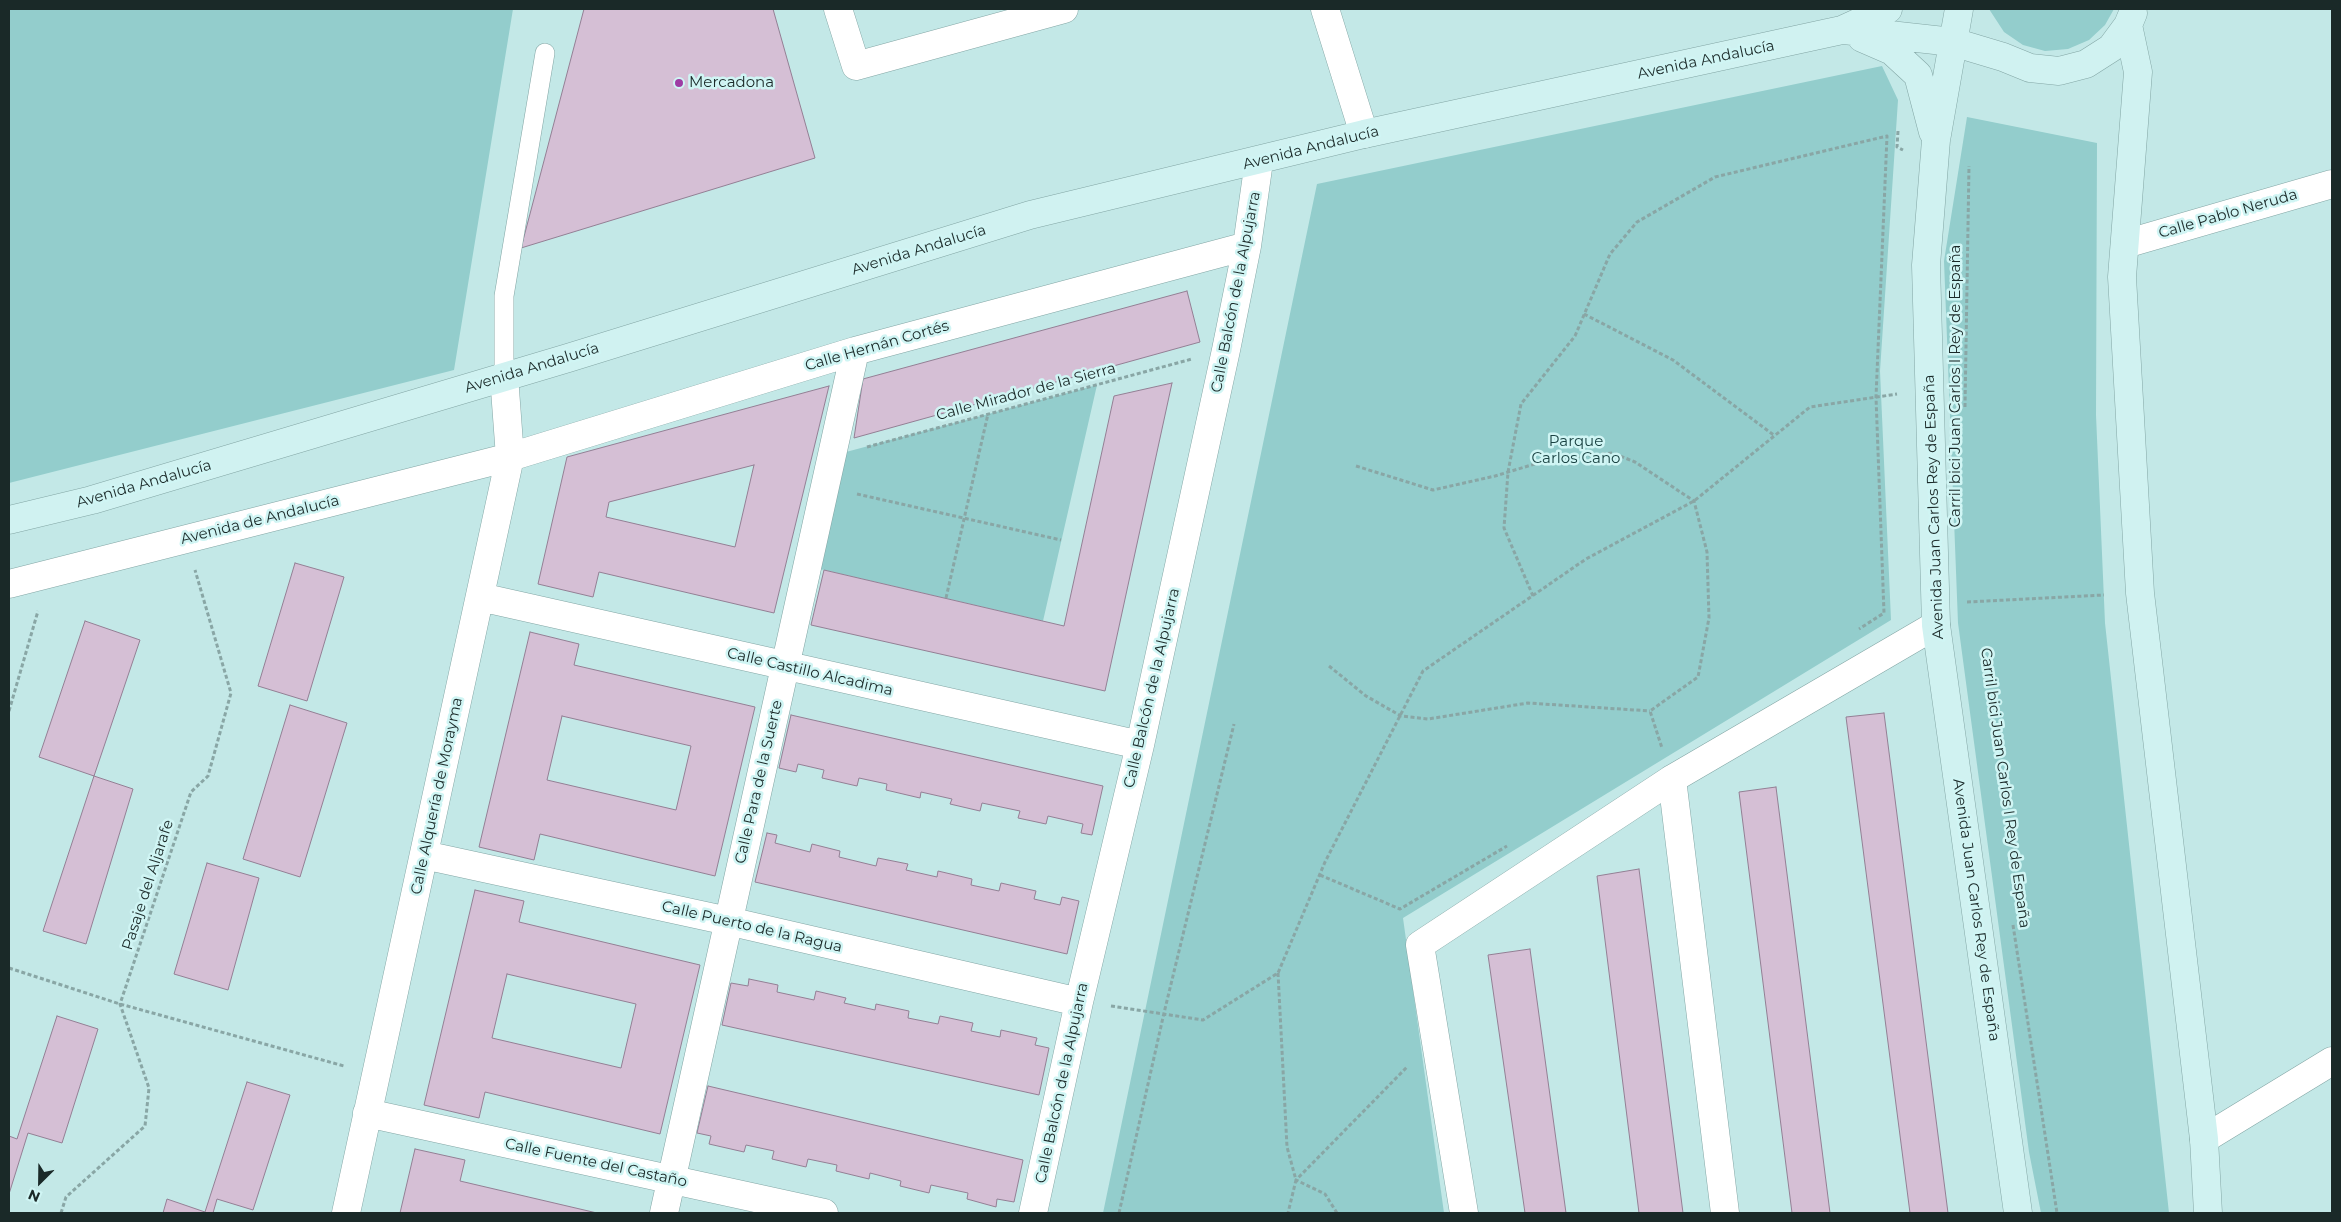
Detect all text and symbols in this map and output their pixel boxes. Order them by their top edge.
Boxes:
street label: Avenida Andalucía [1636,37,1776,83]
place label: Mercadona [689,74,774,92]
marker: Mercadona [673,77,685,89]
street label: Avenida Andalucía [1241,122,1381,174]
street label: Calle Pablo Neruda [2156,186,2300,242]
street label: Calle Balcón de la Alpujarra [1208,190,1264,394]
street label: Avenida Andalucía [850,221,988,279]
street label: Carril bici Juan Carlos I Rey de España [1947,245,1965,527]
street label: Calle Hernán Cortés [803,317,951,375]
street label: Avenida Andalucía [463,339,601,397]
street label: Calle Mirador de la Sierra [934,359,1118,425]
street label: Avenida Juan Carlos Rey de España [1920,374,1948,640]
park label: Parque Carlos Cano [1532,433,1620,468]
street label: Avenida Andalucía [74,456,214,512]
street label: Avenida de Andalucía [179,492,341,548]
street label: Calle Balcón de la Alpujarra [1120,586,1184,790]
street label: Calle Castillo Alcadima [725,644,895,700]
street label: Carril bici Juan Carlos I Rey de España [1976,647,2034,929]
street label: Calle Alquería de Morayma [407,696,467,896]
street label: Calle Para de la Suerte [731,698,787,866]
street label: Avenida Juan Carlos Rey de España [1949,777,2003,1043]
street label: Pasaje del Aljarafe [118,818,178,952]
street label: Calle Puerto de la Ragua [660,897,844,957]
street label: Calle Balcón de la Alpujarra [1032,981,1092,1185]
street label: Calle Fuente del Castaño [503,1135,689,1191]
north arrow [15,1157,65,1207]
text: N [25,1185,43,1206]

